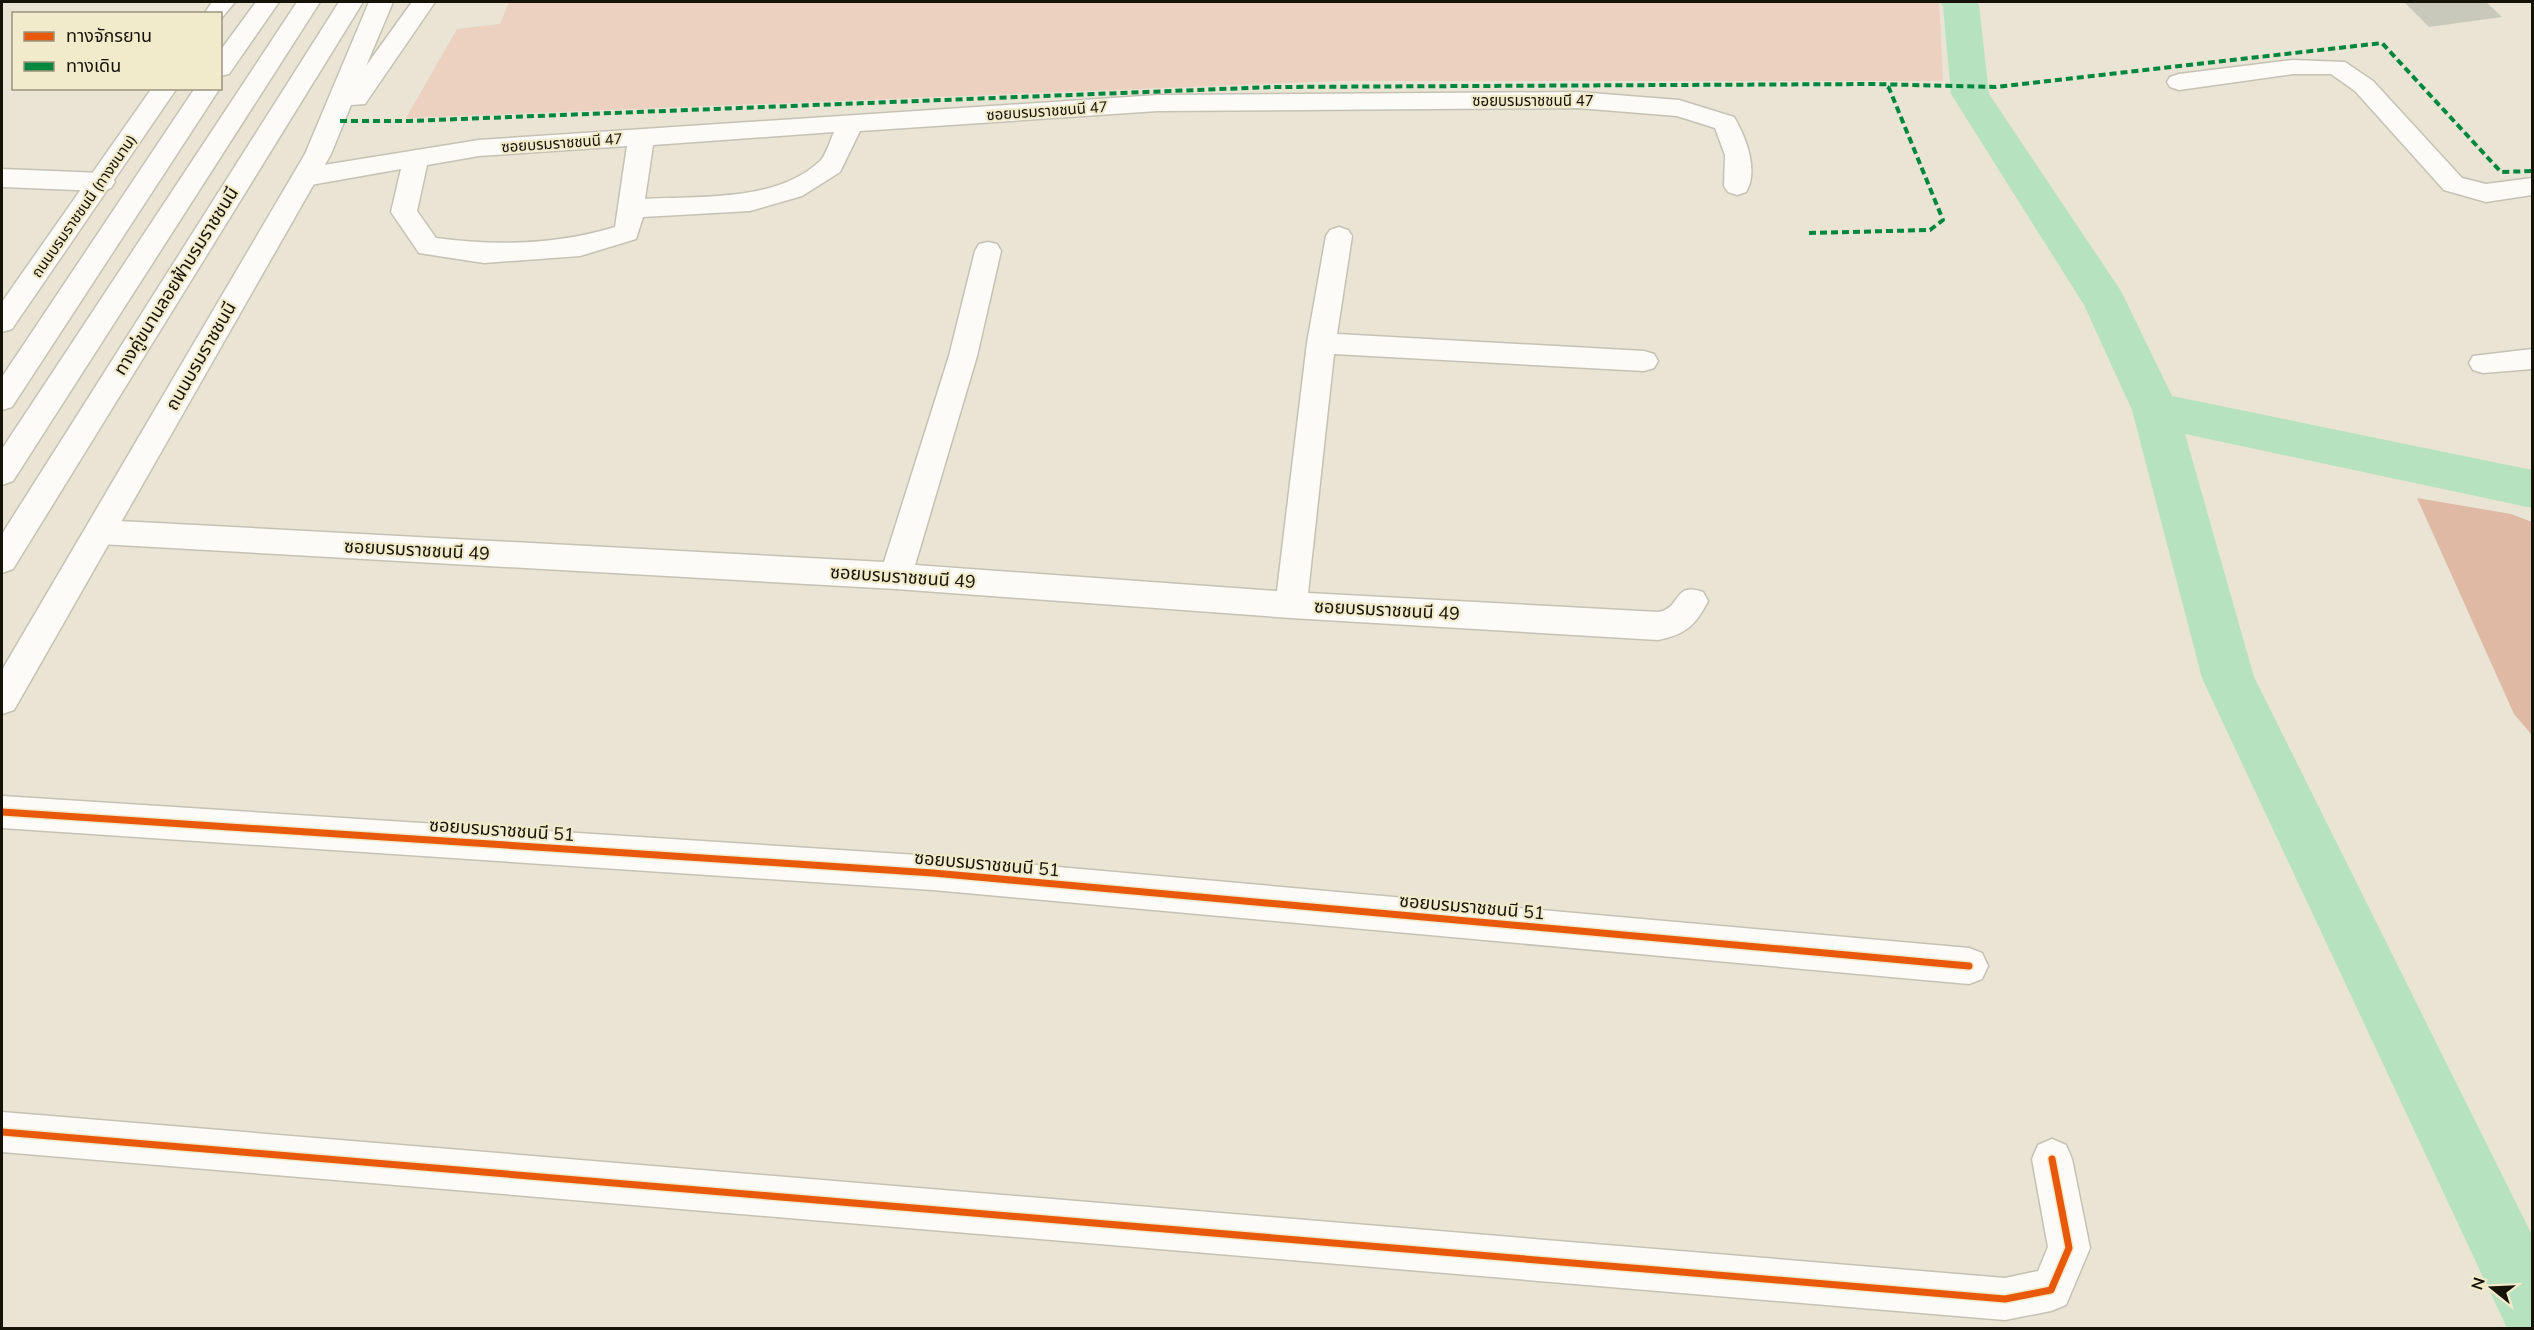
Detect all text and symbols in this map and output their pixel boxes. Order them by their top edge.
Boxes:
legend [12,12,222,90]
text: ทางจักรยาน [66,24,152,48]
text: ทางเดิน [66,54,121,78]
street label: ซอยบรมราชชนนี 47 [1472,91,1594,111]
street label: ซอยบรมราชชนนี 47 [986,97,1108,125]
street label: ซอยบรมราชชนนี 47 [501,129,623,157]
street label: ถนนบรมราชชนนี (ทางขนาน) [27,130,141,282]
street label: ทางคู่ขนานลอยฟ้าบรมราชชนนี [108,182,244,380]
street label: ถนนบรมราชชนนี [160,297,242,415]
street label: ซอยบรมราชชนนี 49 [344,534,490,566]
street label: ซอยบรมราชชนนี 49 [829,560,977,594]
street label: ซอยบรมราชชนนี 49 [1314,594,1460,626]
street label: ซอยบรมราชชนนี 51 [428,813,576,847]
street label: ซอยบรมราชชนนี 51 [913,846,1061,882]
street label: ซอยบรมราชชนนี 51 [1398,889,1546,925]
north arrow [2462,1258,2522,1318]
text: N [2466,1275,2491,1293]

